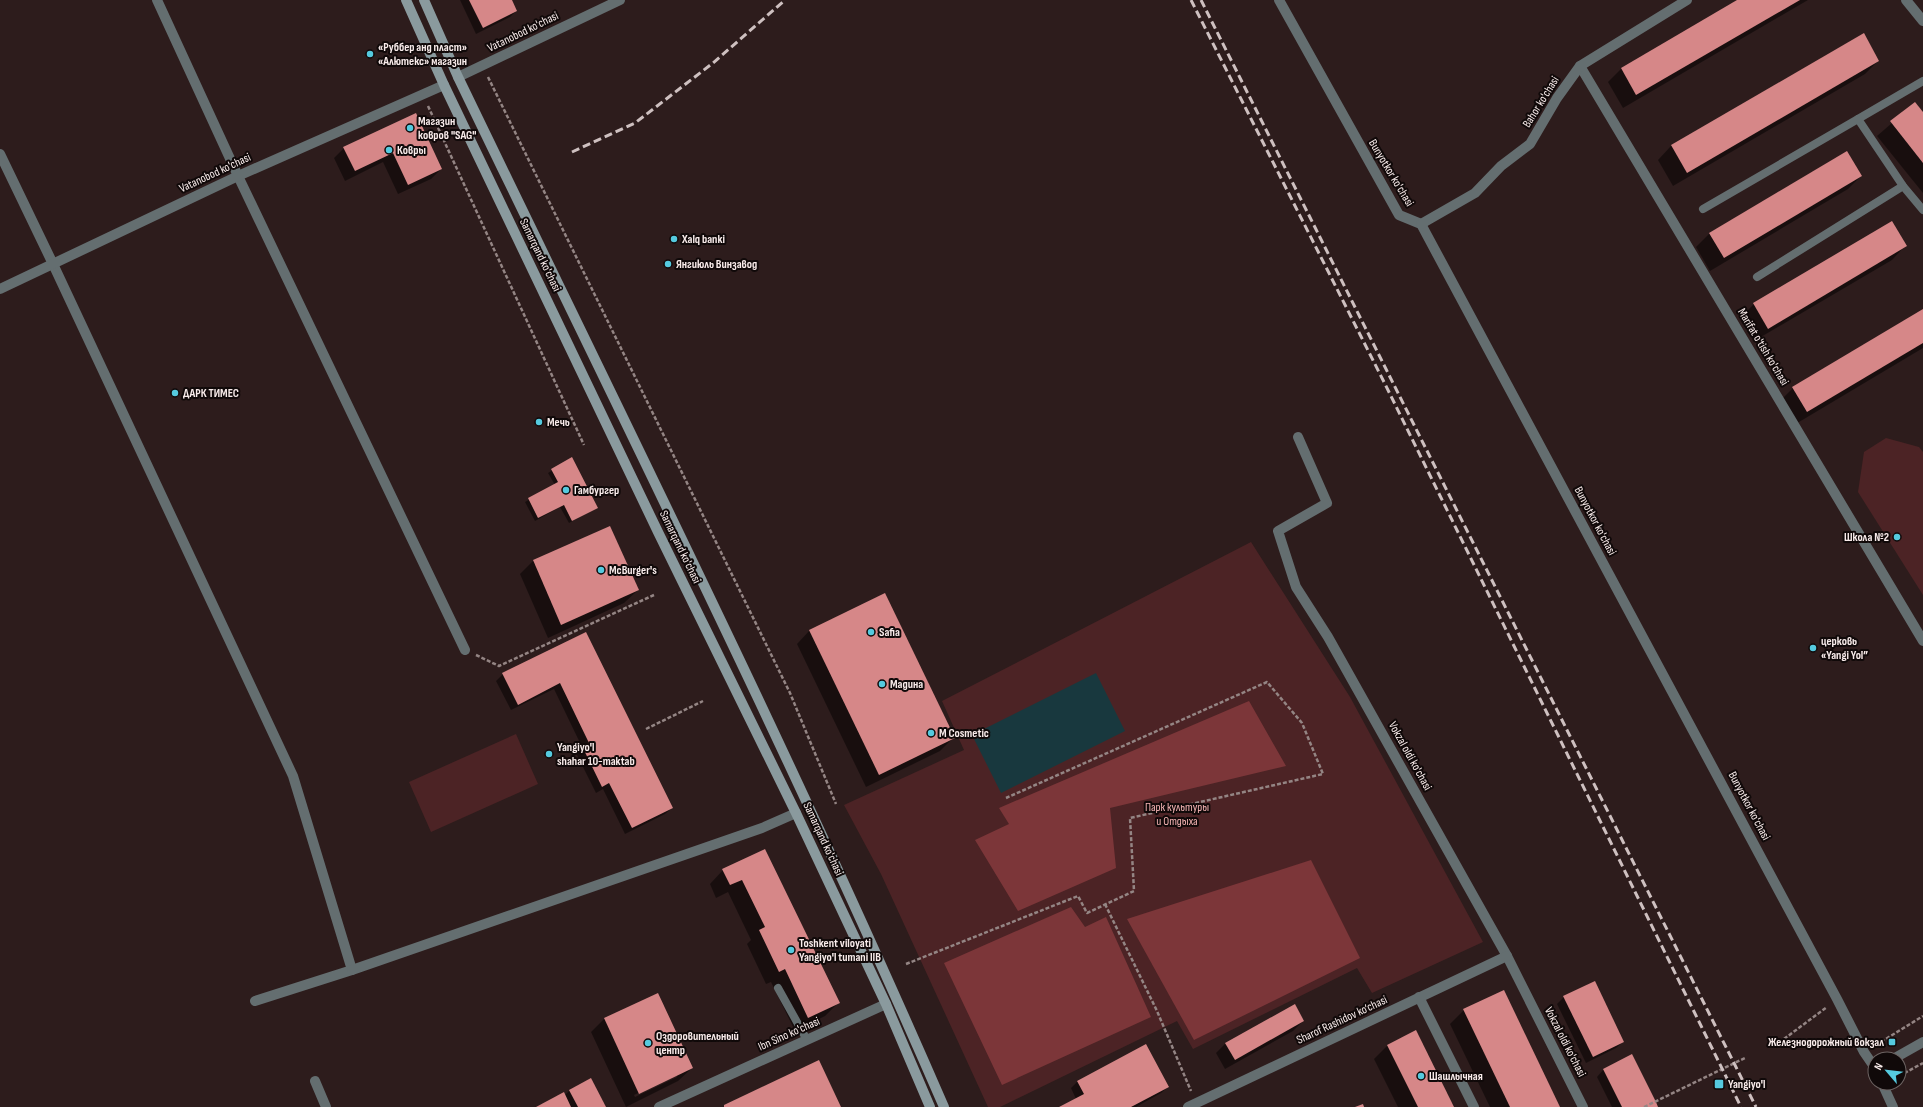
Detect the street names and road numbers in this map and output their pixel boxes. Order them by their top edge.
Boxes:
street label: Vatanobod ko'chasi [485,8,561,56]
street label: Bahor ko'chasi [1519,74,1563,130]
street label: Bunyotkor ko'chasi [1365,137,1417,209]
street label: Vatanobod ko'chasi [177,150,253,196]
street label: Samarqand ko'chasi [516,216,564,294]
street label: Marifat o'tish ko'chasi [1734,306,1792,388]
street label: Bunyotkor ko'chasi [1571,484,1619,558]
street label: Samarqand ko'chasi [656,508,704,586]
street label: Vokzal oldi ko'chasi [1385,719,1435,793]
street label: Bunyotkor ko'chasi [1725,769,1773,843]
street label: Samarqand ko'chasi [799,800,847,878]
street label: Sharof Rashidov ko’chasi [1294,992,1390,1048]
street label: Vokzal oldi ko'chasi [1541,1005,1589,1079]
street label: Ibn Sino ko'chasi [756,1014,822,1054]

